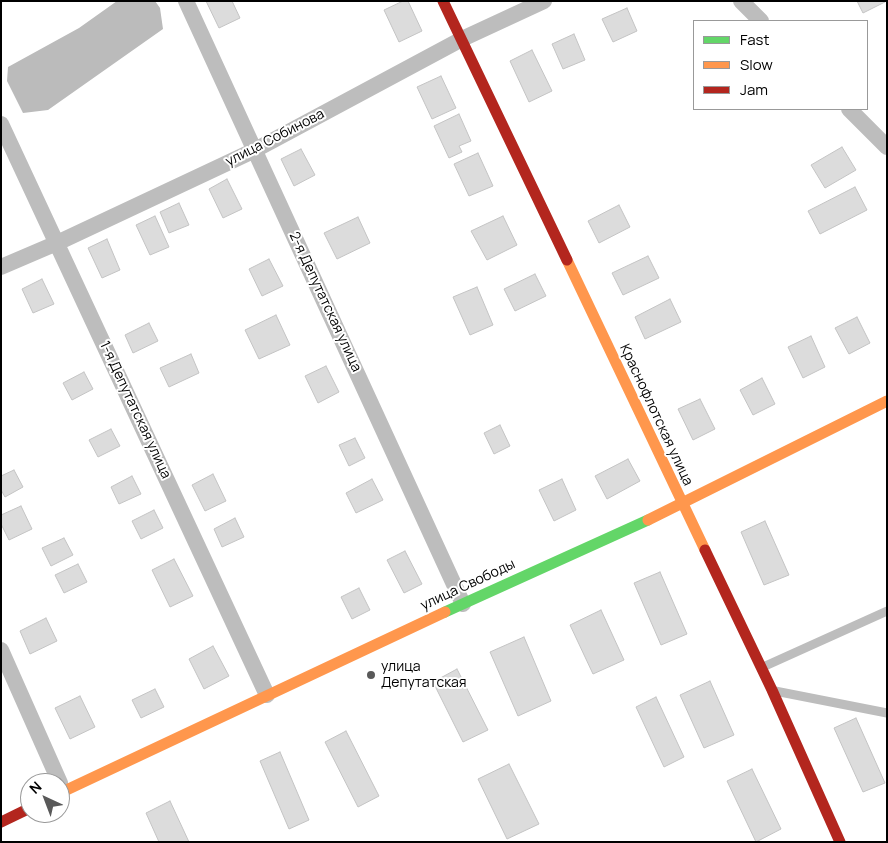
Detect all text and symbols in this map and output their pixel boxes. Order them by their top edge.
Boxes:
legend [693,20,868,110]
text: Fast [740,29,769,50]
text: Slow [740,54,773,75]
text: Jam [740,79,768,100]
street label: улица Собинова [223,106,327,170]
street label: 2-я Депутатская улица [285,229,365,375]
street label: 1-я Депутатская улица [96,339,174,481]
street label: Краснофлотская улица [616,341,696,489]
street label: улица Свободы [418,556,518,614]
place label: улица Депутатская [381,659,467,692]
marker: улица Депутатская [365,669,377,681]
north arrow [20,773,70,823]
text: N [25,777,45,798]

